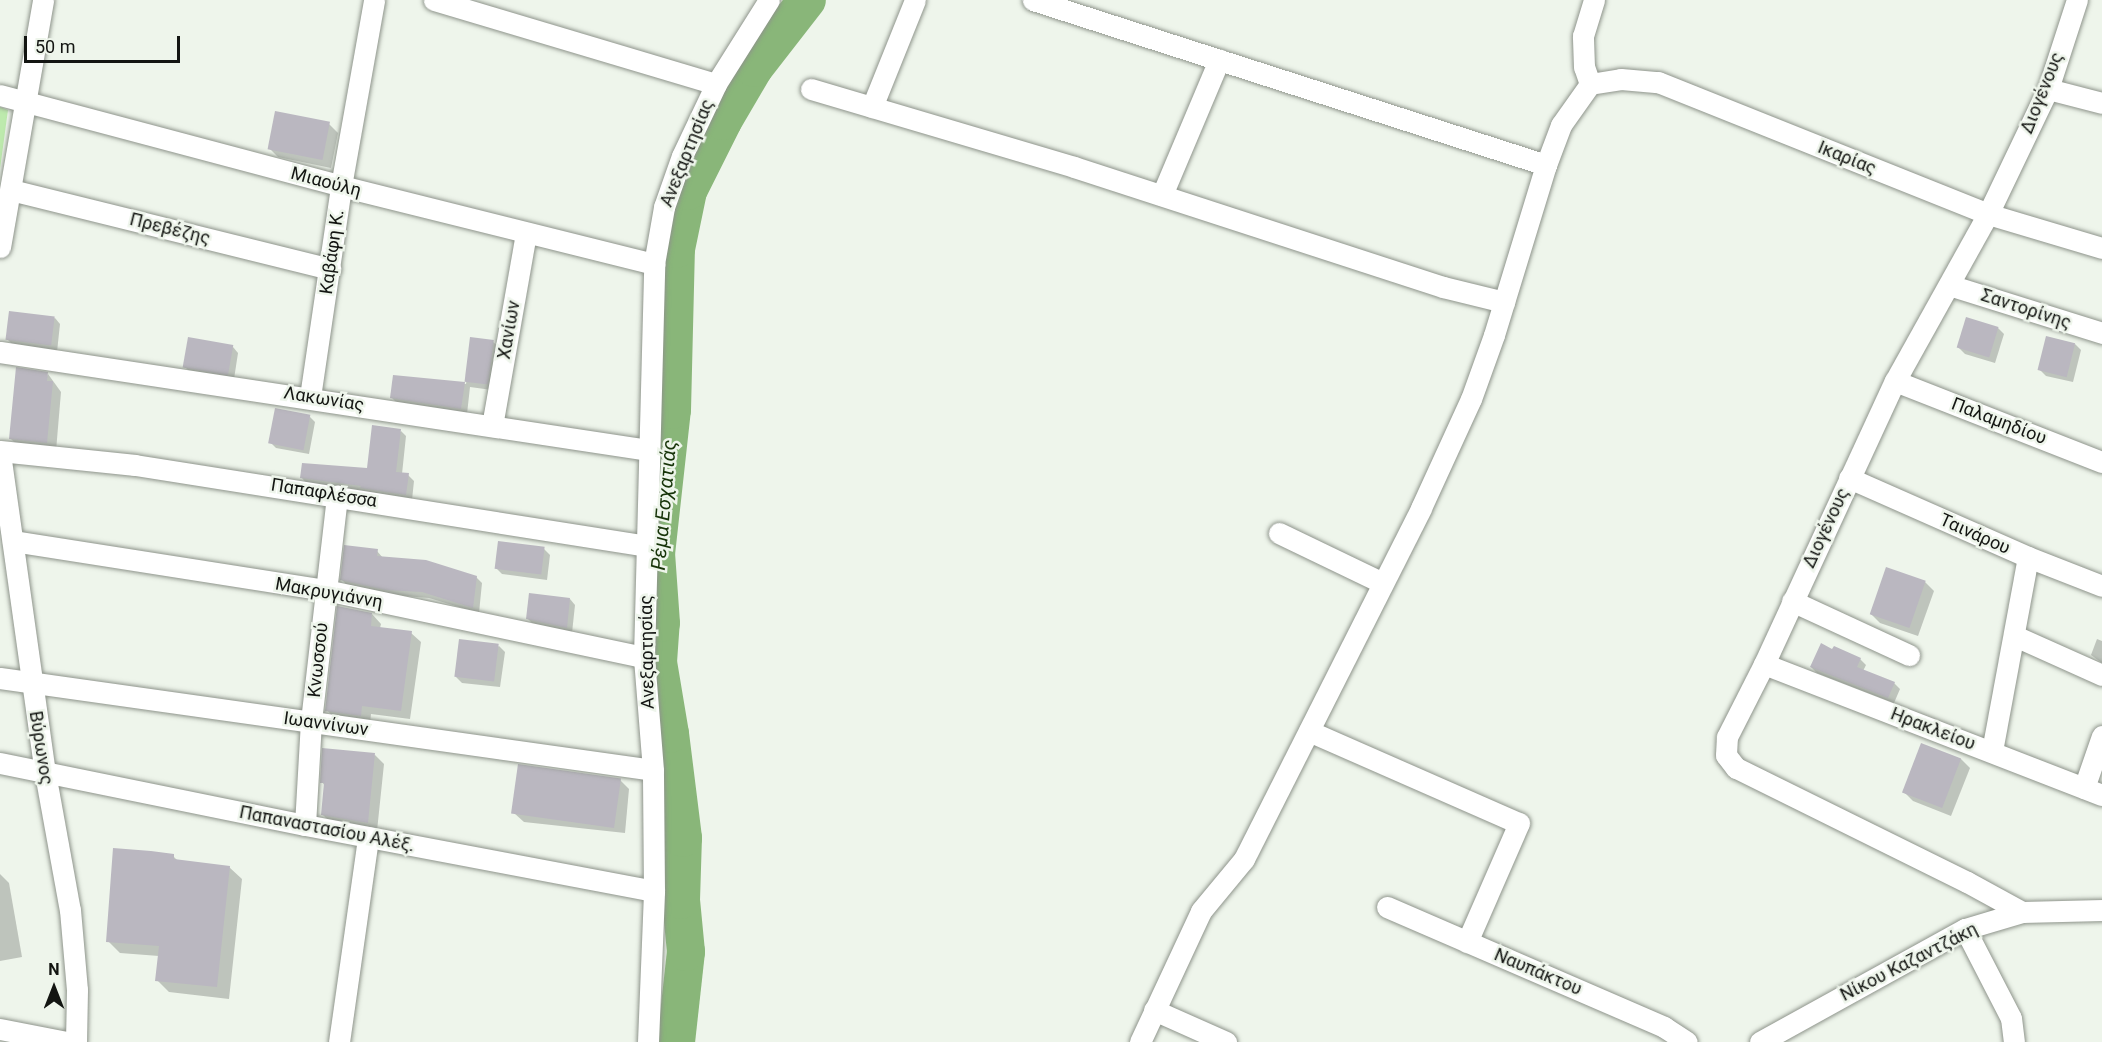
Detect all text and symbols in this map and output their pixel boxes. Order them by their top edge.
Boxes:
scale bar [27,24,183,62]
text: 50 m [35,36,75,57]
street label: Διογένους [2016,49,2068,137]
street label: Ανεξαρτησίας [656,96,718,210]
street label: Ικαρίας [1815,137,1879,179]
street label: Μιαούλη [288,162,364,202]
street label: Καβάφη Κ. [315,208,349,296]
street label: Πρεβέζης [127,209,213,249]
street label: Σαντορίνης [1978,284,2074,334]
street label: Χανίων [493,299,525,361]
street label: Λακωνίας [282,382,366,416]
street label: Παλαμηδίου [1949,393,2049,449]
water label: Ρέμα Εσχατιάς [646,439,682,571]
street label: Παπαφλέσσα [270,474,378,512]
street label: Διογένους [1798,485,1854,571]
street label: Ταινάρου [1937,509,2013,559]
street label: Μακρυγιάννη [274,573,384,613]
street label: Ανεξαρτησίας [635,595,659,709]
street label: Κνωσσού [303,622,333,698]
street label: Ηρακλείου [1888,703,1978,755]
street label: Ιωαννίνων [282,707,370,741]
street label: Βύρωνος [25,710,57,786]
street label: Παπαναστασίου Αλέξ. [238,801,416,857]
street label: Νίκου Καζαντζάκη [1837,918,1981,1006]
street label: Ναυπάκτου [1491,944,1585,1000]
north arrow [24,958,84,1018]
text: N [48,960,60,979]

